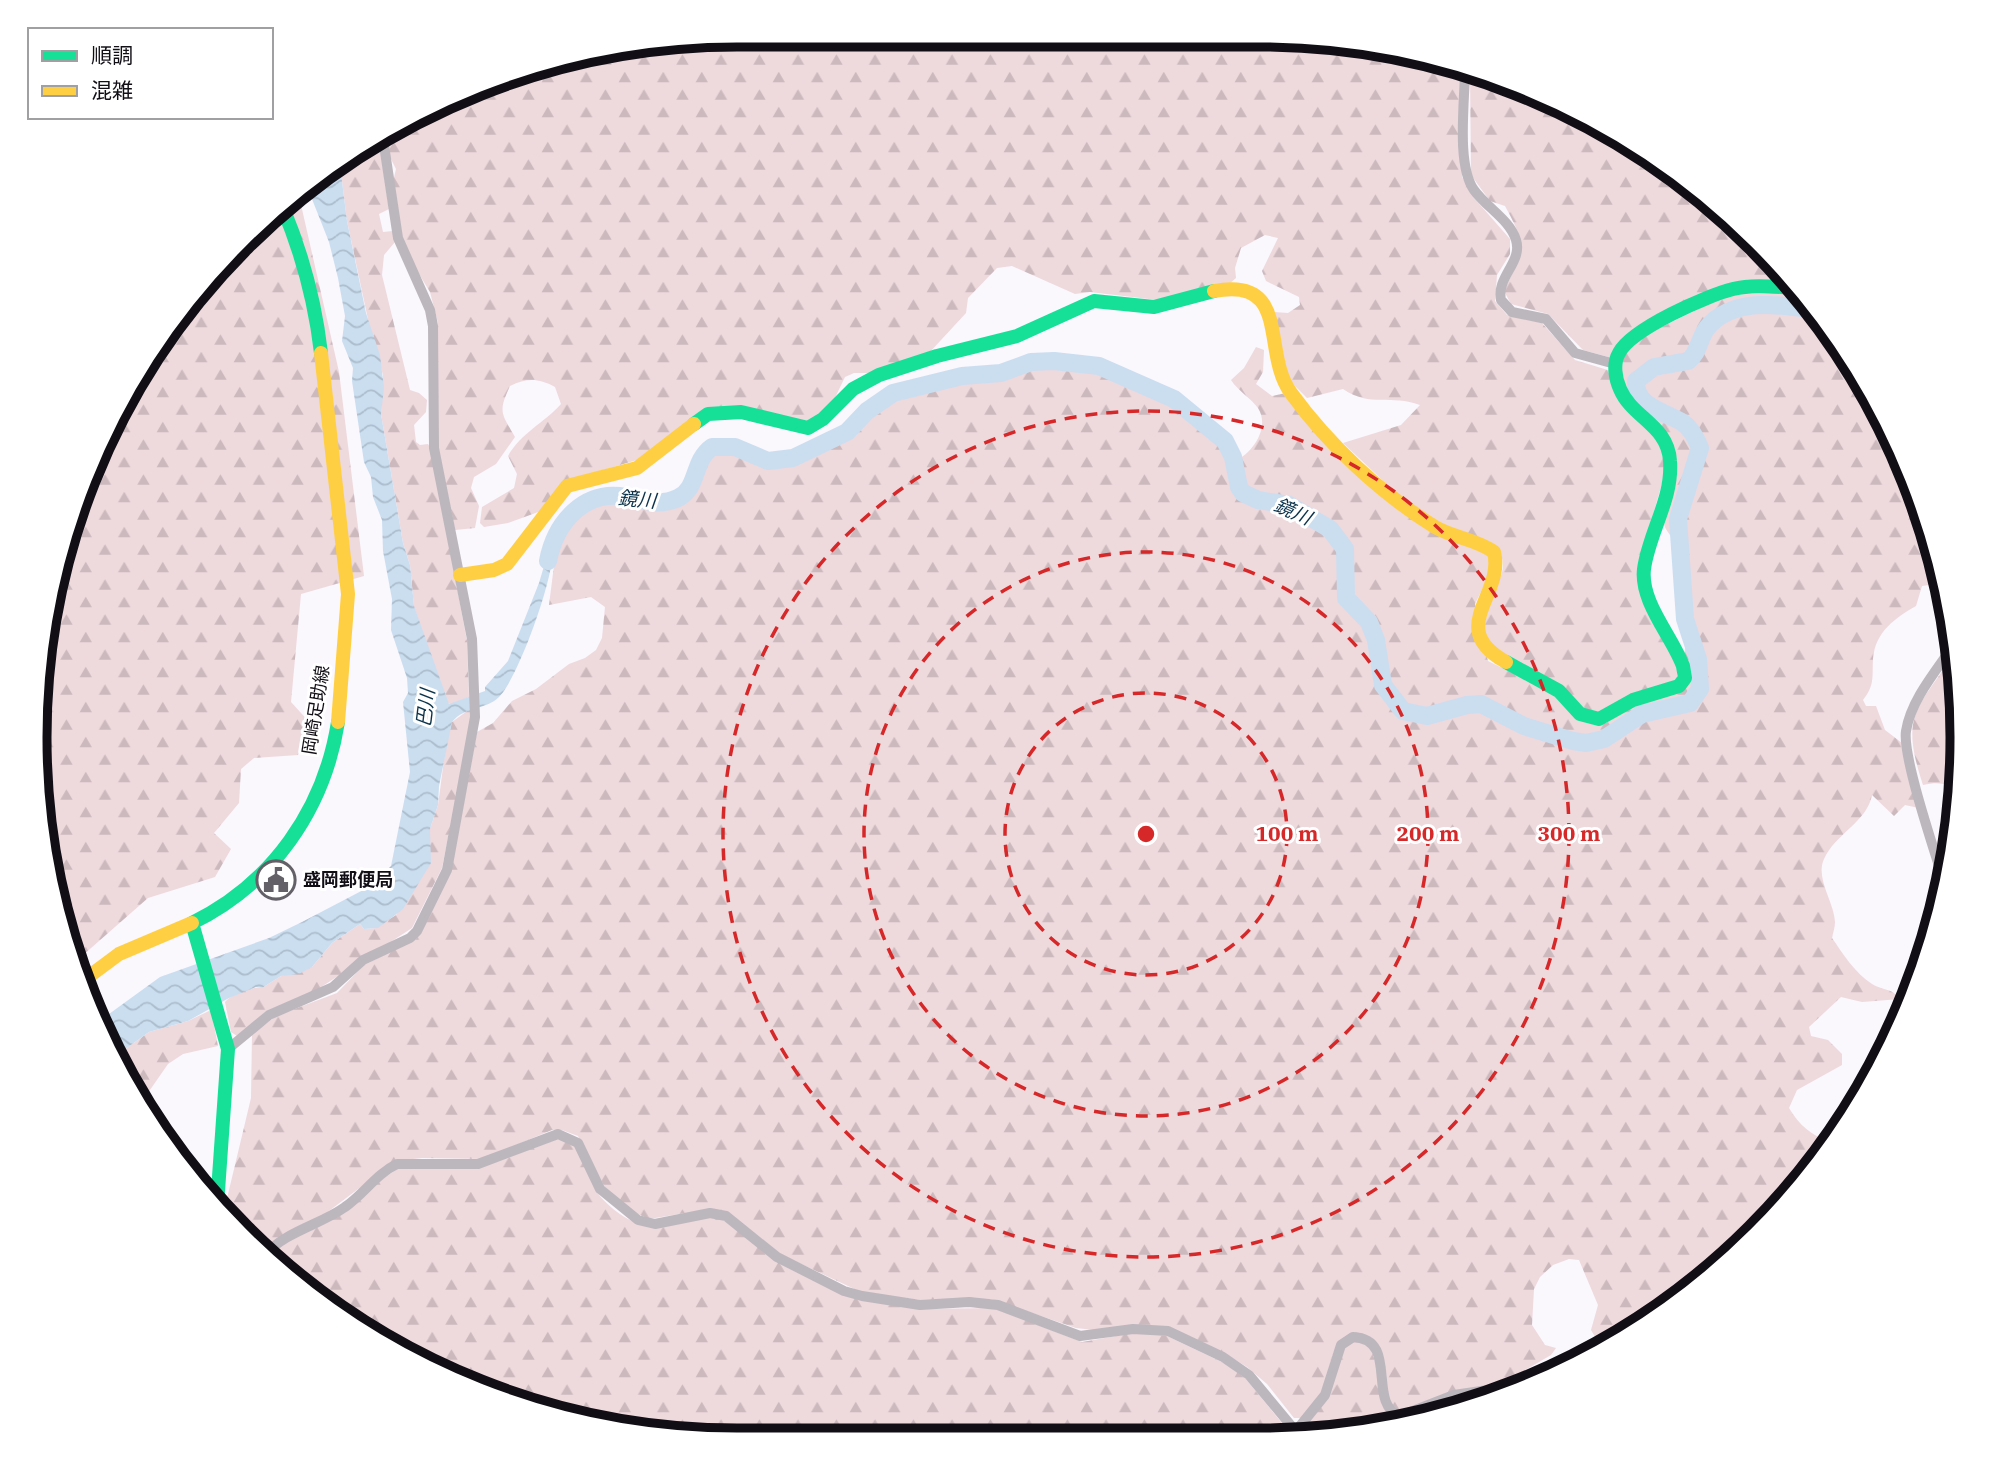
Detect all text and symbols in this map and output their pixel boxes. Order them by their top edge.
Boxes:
legend [28,28,273,119]
text: 順調 [91,41,133,69]
text: 混雑 [91,76,133,104]
water label: 鏡川 [617,485,659,513]
water label: 鏡川 [1271,492,1317,531]
street label: 岡崎足助線 [297,664,334,756]
water label: 巴川 [411,686,439,728]
text: 100 m [1255,819,1319,847]
text: 200 m [1396,819,1460,847]
text: 300 m [1537,819,1601,847]
centre of rings [1134,822,1158,846]
public building icon: 盛岡郵便局 [255,859,297,901]
place label: 盛岡郵便局 [303,868,393,891]

